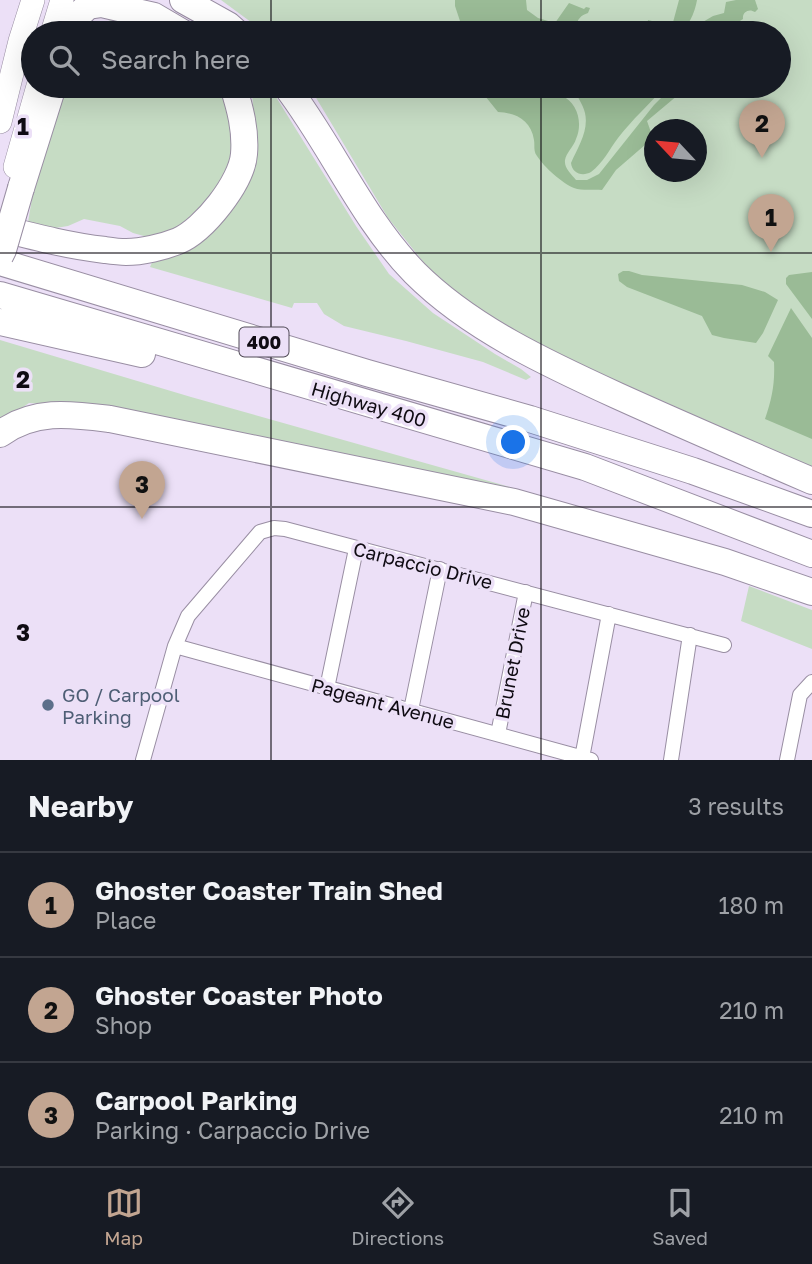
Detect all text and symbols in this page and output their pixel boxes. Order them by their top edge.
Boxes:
search box [21,21,791,98]
icon: search [45,41,83,79]
text: Search here [101,44,250,75]
pin: 2 [739,100,785,158]
text: 1 [17,112,29,140]
north arrow [644,119,707,182]
pin: 1 [748,194,794,252]
road number: 400 [240,328,288,356]
text: 2 [16,365,30,393]
street label: Highway 400 [309,377,429,431]
your location [496,425,530,459]
pin: 3 [119,461,165,519]
street label: Carpaccio Drive [351,537,495,593]
street label: Brunet Drive [490,605,534,721]
text: 3 [16,618,30,646]
street label: Pageant Avenue [309,673,457,733]
place label: GO / Carpool Parking [62,683,180,728]
marker: GO / Carpool Parking [40,697,56,713]
text: Nearby [28,788,133,824]
text: 3 results [688,792,784,820]
text: Ghoster Coaster Train Shed [95,875,443,906]
text: 1 [45,891,57,919]
text: 180 m [718,891,784,919]
text: Place [95,906,156,934]
text: Ghoster Coaster Photo [95,980,383,1011]
text: 2 [44,996,58,1024]
text: 210 m [719,996,784,1024]
text: Shop [95,1011,152,1039]
text: Carpool Parking [95,1085,297,1116]
text: 3 [44,1101,58,1129]
text: 210 m [719,1101,784,1129]
text: Parking · Carpaccio Drive [95,1116,370,1144]
tab: Map [104,1184,143,1249]
tab: Directions [351,1184,444,1249]
tab: Saved [652,1184,708,1249]

